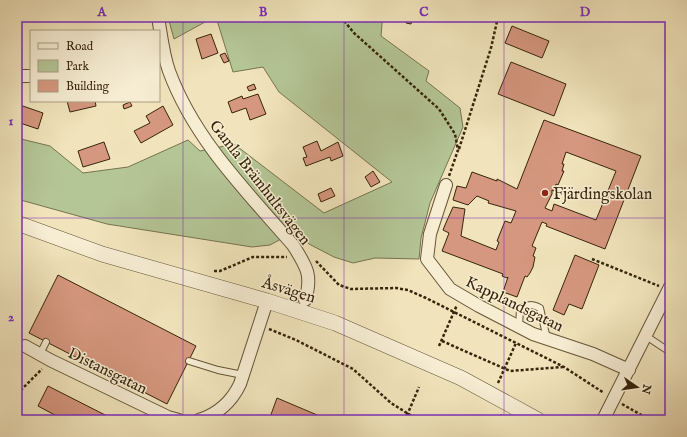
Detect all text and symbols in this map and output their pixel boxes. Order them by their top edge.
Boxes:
text: A [97,4,108,21]
text: B [259,4,268,21]
text: C [419,4,429,21]
text: D [580,4,591,21]
legend [30,30,160,102]
text: Road [66,39,94,54]
text: Park [66,59,89,74]
text: Building [66,79,110,94]
text: 1 [9,113,14,130]
street label: Gamla Brämhultsvägen [204,117,315,250]
place label: Fjärdingskolan [553,185,653,205]
marker: Fjärdingskolan [540,188,550,198]
street label: Åsvägen [258,271,319,309]
street label: Kapplandsgatan [462,273,567,337]
text: 2 [8,309,14,326]
street label: Distansgatan [64,344,151,400]
north arrow [617,367,657,407]
text: N [638,382,654,396]

